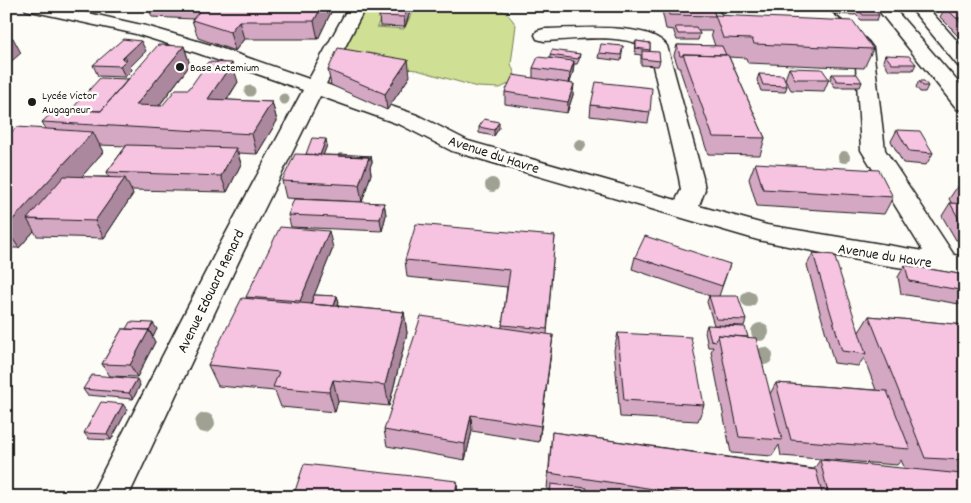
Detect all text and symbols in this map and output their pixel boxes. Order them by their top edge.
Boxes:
place label: Base Actemium [190,60,259,77]
marker: Base Actemium [174,61,186,73]
place label: Lycée Victor Augagneur [42,88,97,119]
marker: Lycée Victor Augagneur [26,96,38,108]
street label: Avenue du Havre [445,131,542,181]
street label: Avenue Edouard Renard [172,226,251,357]
street label: Avenue du Havre [836,239,933,275]

